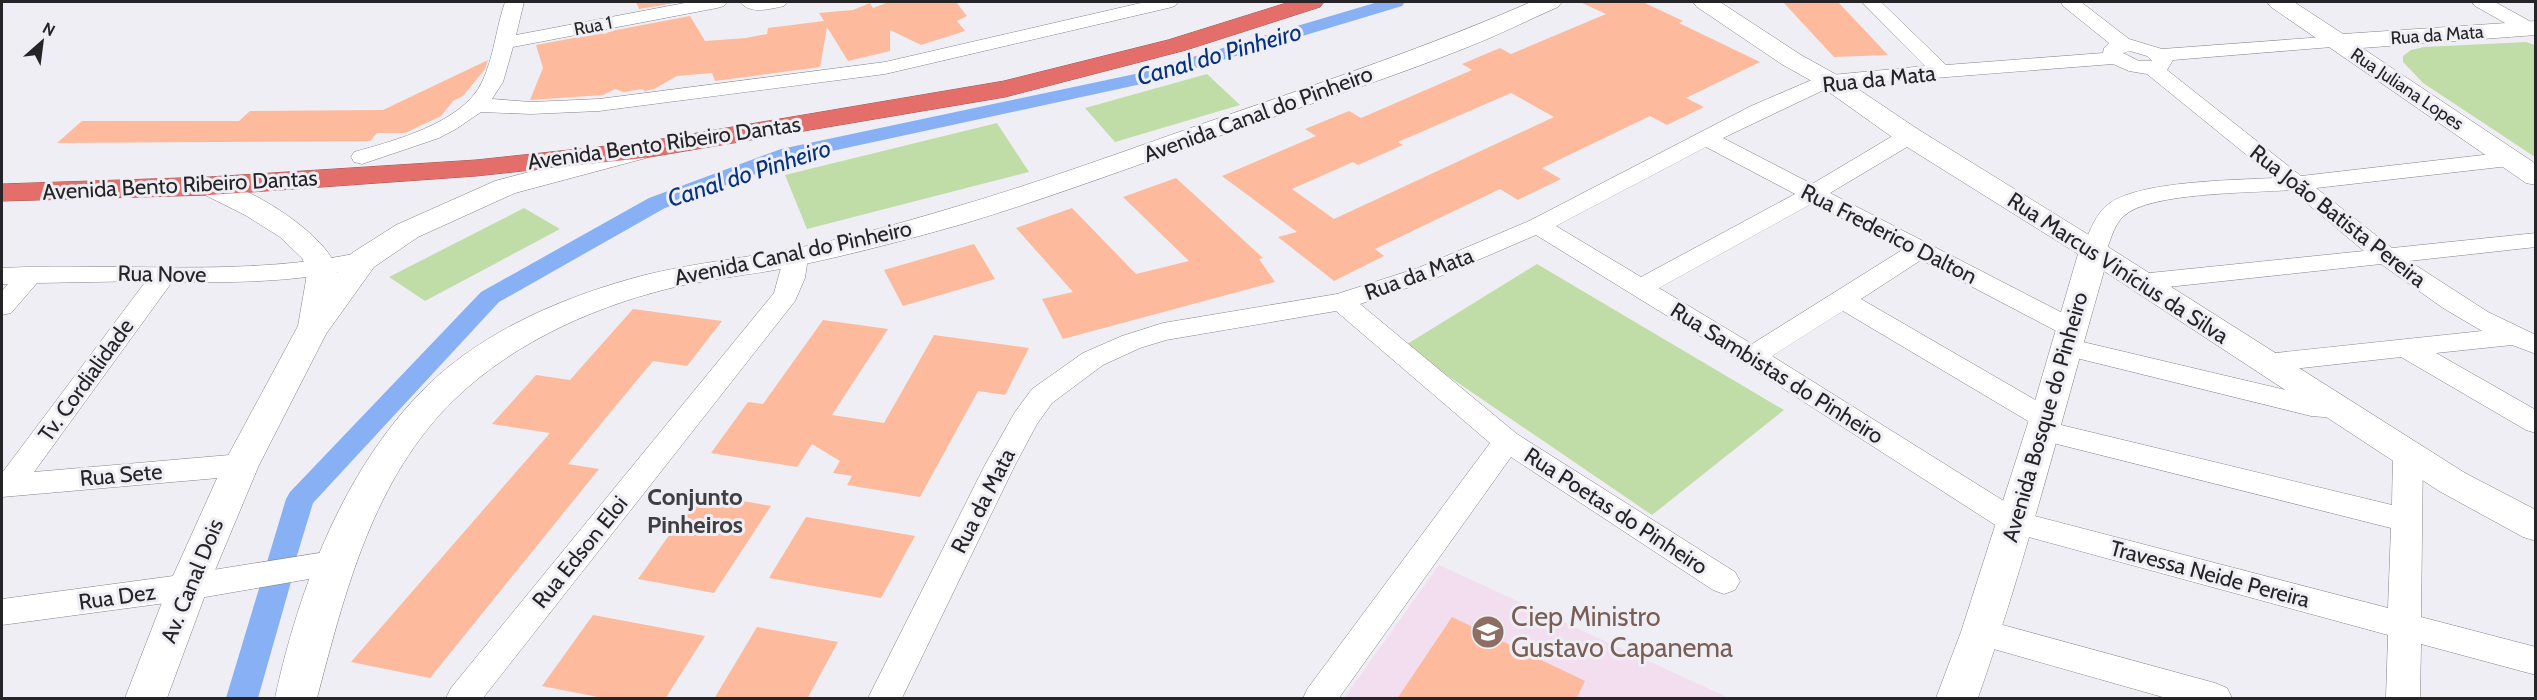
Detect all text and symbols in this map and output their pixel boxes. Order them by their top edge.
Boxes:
north arrow [12,12,72,72]
street label: Rua 1 [572,12,614,40]
water label: Canal do Pinheiro [1133,17,1305,91]
text: N [39,18,58,40]
street label: Rua da Mata [2390,21,2485,49]
street label: Rua Juliana Lopes [2346,43,2468,135]
street label: Avenida Canal do Pinheiro [1140,60,1376,168]
street label: Rua da Mata [1821,60,1937,98]
street label: Avenida Bento Ribeiro Dantas [526,110,802,176]
water label: Canal do Pinheiro [664,133,834,213]
street label: Rua João Batista Pereira [2245,139,2432,293]
street label: Avenida Bento Ribeiro Dantas [42,164,318,206]
street label: Rua Frederico Dalton [1797,178,1981,290]
street label: Rua Marcus Vinícius da Silva [2002,186,2234,350]
street label: Avenida Canal do Pinheiro [672,215,914,291]
street label: Rua da Mata [1361,242,1477,306]
street label: Rua Nove [117,260,207,288]
street label: Avenida Bosque do Pinheiro [1996,289,2094,545]
street label: Rua Sambistas do Pinheiro [1666,296,1888,450]
street label: Tv. Cordialidade [32,313,140,447]
street label: Rua Poetas do Pinheiro [1519,442,1713,580]
street label: Rua da Mata [945,444,1021,558]
street label: Rua Sete [79,458,163,492]
district label: Conjunto Pinheiros [647,482,743,539]
street label: Rua Edson Eloi [527,490,633,614]
street label: Av. Canal Dois [155,515,229,647]
street label: Travessa Neide Pereira [2107,534,2313,614]
street label: Rua Dez [77,578,157,616]
place label: Ciep Ministro Gustavo Capanema [1511,600,1733,664]
school or university icon: Ciep Ministro Gustavo Capanema [1470,614,1506,650]

